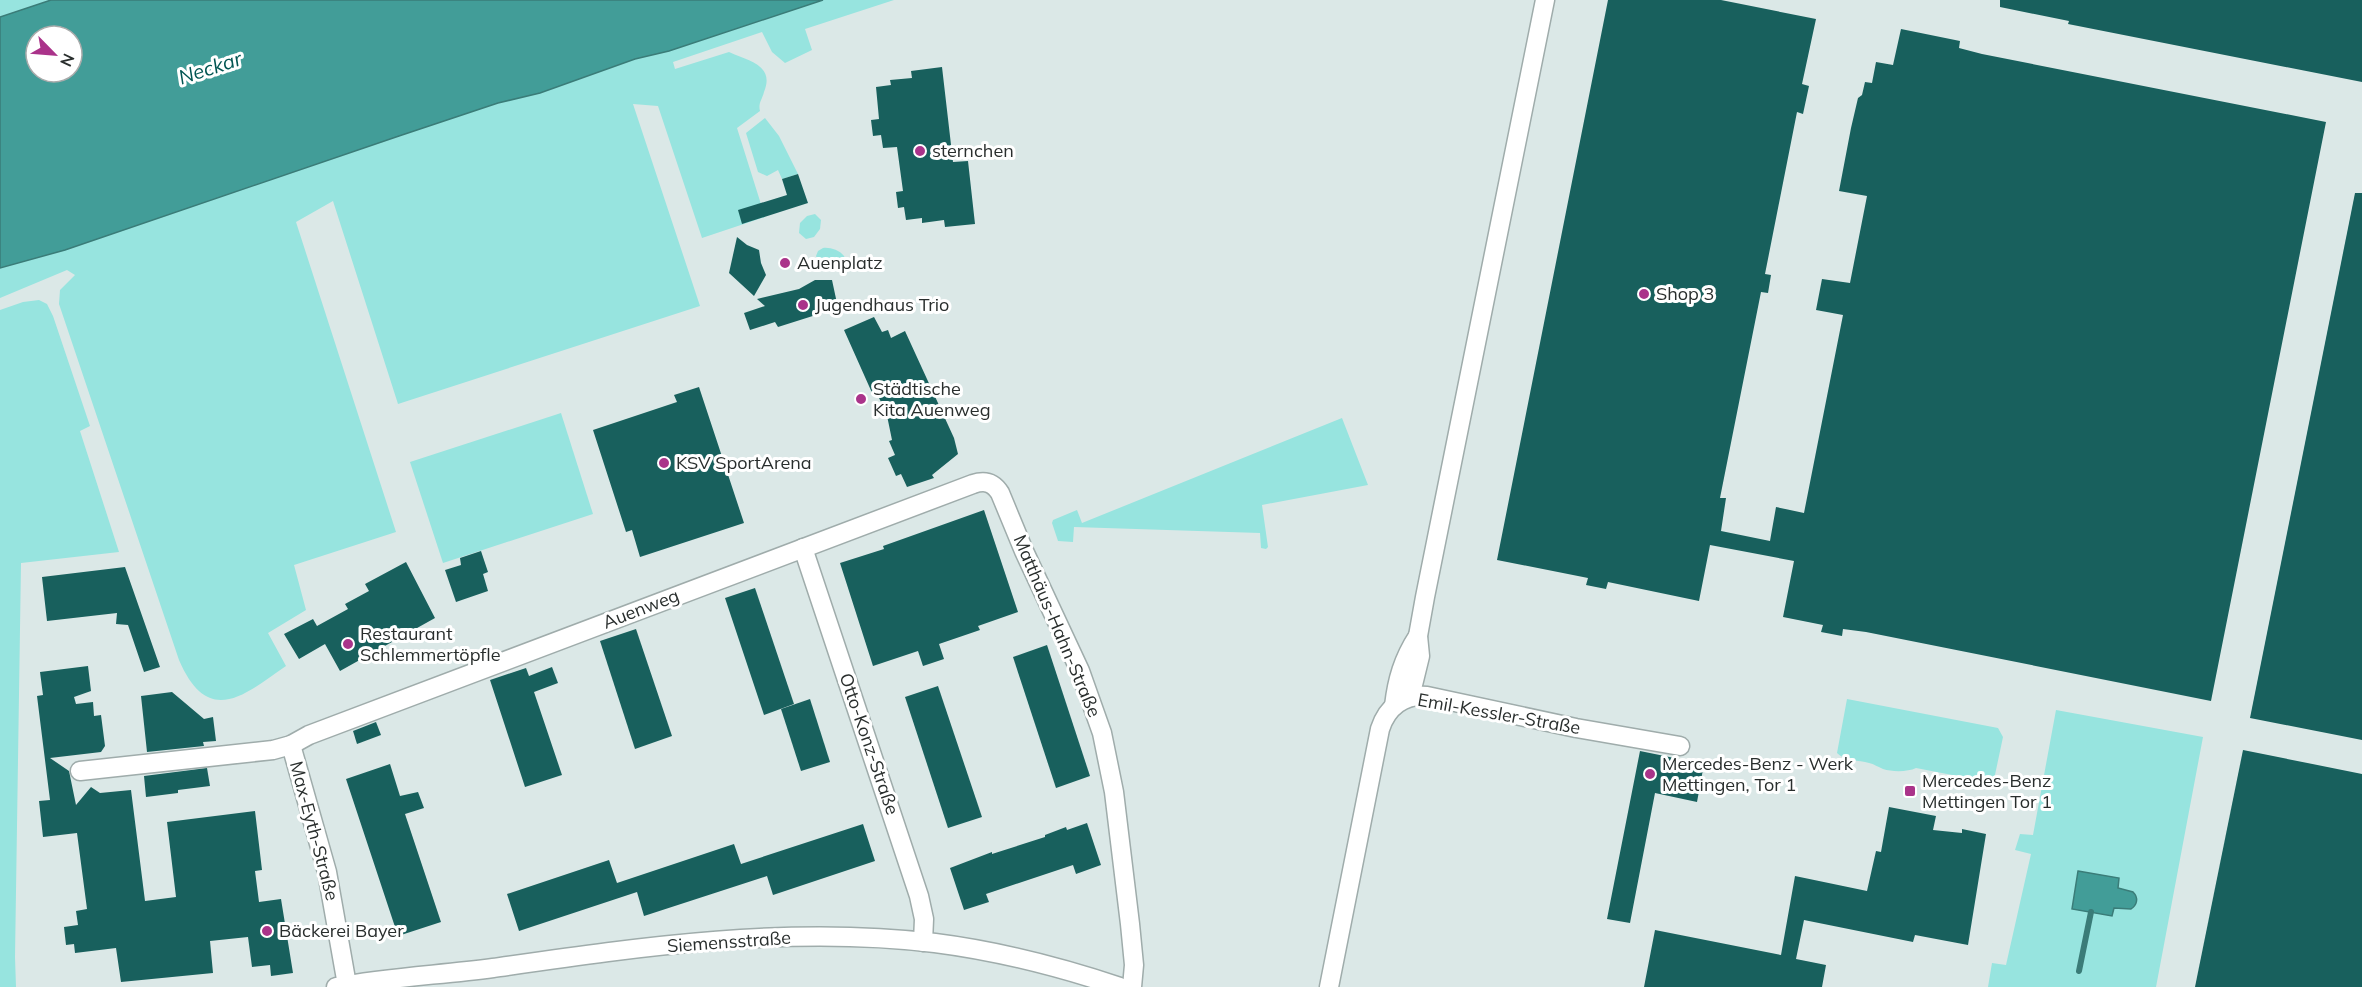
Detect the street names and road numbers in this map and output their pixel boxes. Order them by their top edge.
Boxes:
street label: Matthäus-Hahn-Straße [1009,531,1106,720]
street label: Auenweg [599,583,682,634]
street label: Otto-Konz-Straße [834,670,904,818]
street label: Emil-Kessler-Straße [1416,688,1582,739]
street label: Max-Eyth-Straße [285,759,344,903]
street label: Siemensstraße [666,926,792,957]

